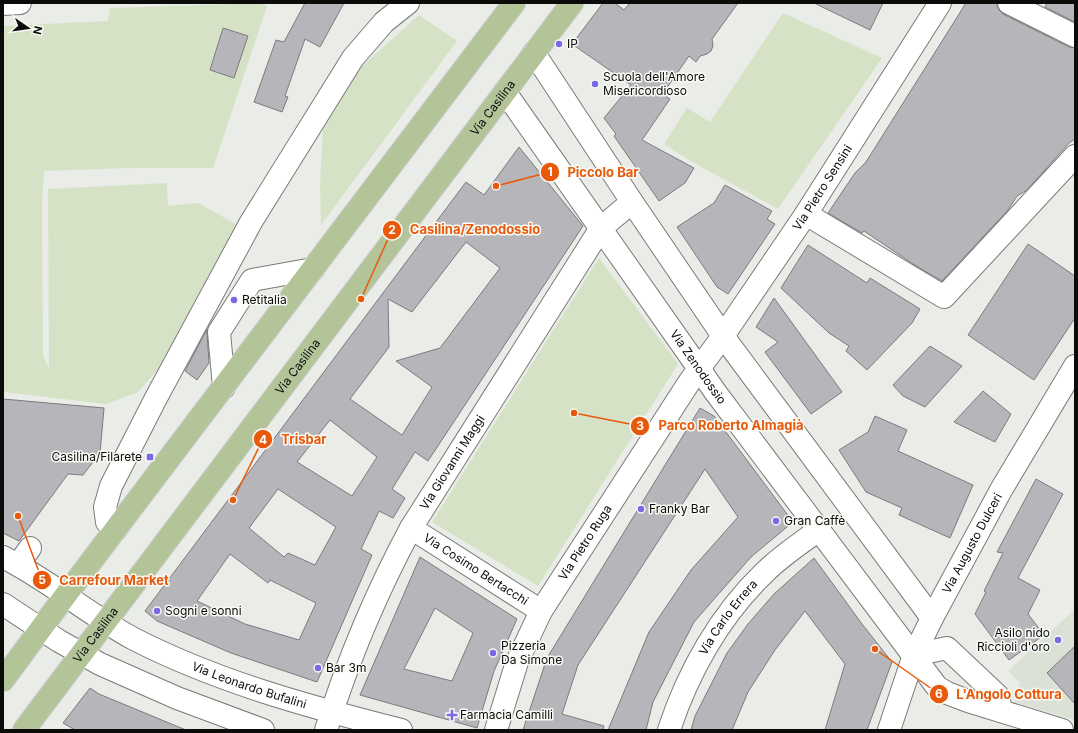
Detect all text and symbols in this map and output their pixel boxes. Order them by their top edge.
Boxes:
north arrow [8,8,48,48]
text: N [30,25,46,36]
place label: IP [567,36,578,51]
marker: IP [554,39,564,49]
place label: Scuola dell'Amore Misericordioso [603,69,705,98]
street label: Via Casilina [467,77,518,138]
marker: Scuola dell'Amore Misericordioso [590,79,600,89]
street label: Via Pietro Sensini [789,142,855,233]
callout: Piccolo Bar [540,160,647,185]
text: 1 [547,164,553,179]
text: Piccolo Bar [567,164,639,180]
callout: Casilina/Zenodossio [382,217,548,242]
text: Casilina/Zenodossio [410,221,540,237]
text: 2 [388,222,396,237]
place label: Retitalia [242,292,287,307]
marker: Retitalia [229,295,239,305]
street label: Via Zenodossio [667,327,730,407]
street label: Via Casilina [272,336,323,397]
street label: Via Giovanni Maggi [416,412,488,512]
callout: Parco Roberto Almagià [630,413,811,438]
text: Parco Roberto Almagià [659,417,803,433]
text: 3 [636,418,644,433]
callout: Trisbar [253,427,334,452]
text: Trisbar [281,431,327,447]
text: 4 [259,432,267,447]
place label: Casilina/Filarete [52,449,142,464]
marker: Casilina/Filarete [145,452,155,462]
street label: Via Augusto Dulceri [939,490,1005,596]
place label: Franky Bar [649,501,710,516]
street label: Via Pietro Ruga [555,502,615,583]
marker: Franky Bar [636,504,646,514]
place label: Gran Caffè [784,513,845,528]
marker: Gran Caffè [771,516,781,526]
street label: Via Cosimo Bertacchi [421,530,532,608]
callout: Carrefour Market [32,567,177,592]
text: 5 [38,572,46,587]
text: Carrefour Market [59,572,169,588]
street label: Via Carlo Errera [695,576,760,657]
place label: Sogni e sonni [165,603,242,618]
street label: Via Casilina [69,604,121,665]
marker: Sogni e sonni [152,606,162,616]
place label: Asilo nido Riccioli d'oro [977,625,1050,654]
marker: Asilo nido Riccioli d'oro [1053,635,1063,645]
place label: Pizzeria Da Simone [501,638,562,667]
marker: Pizzeria Da Simone [488,648,498,658]
street label: Via Leonardo Bufalini [190,658,308,711]
place label: Bar 3m [326,660,366,675]
marker: Bar 3m [313,663,323,673]
callout: L'Angolo Cottura [929,682,1070,707]
text: 6 [935,686,943,701]
text: L'Angolo Cottura [956,686,1062,702]
place label: Farmacia Camilli [460,707,553,722]
marker: Farmacia Camilli [447,710,457,720]

